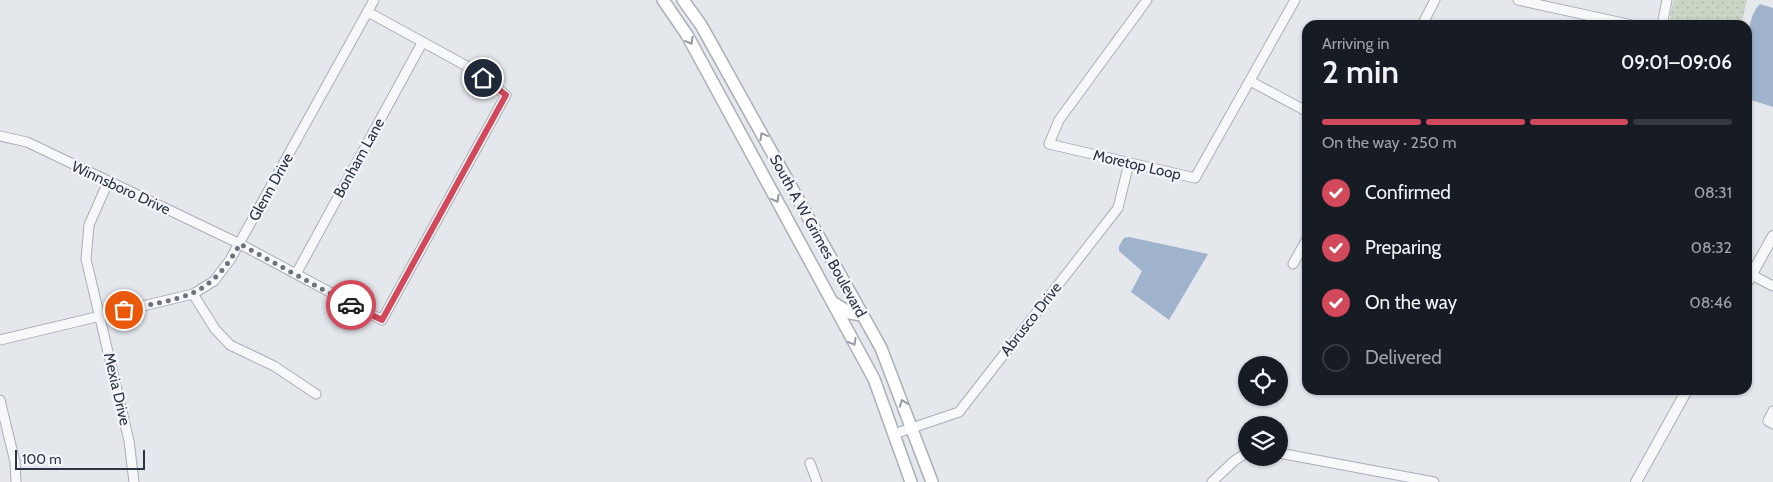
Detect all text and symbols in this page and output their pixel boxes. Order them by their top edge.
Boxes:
text: Arriving in [1322,34,1389,53]
one-way arrow [683,36,693,45]
text: 09:01–09:06 [1621,51,1732,74]
text: 2 min [1322,52,1399,91]
pin [462,57,504,99]
icon: home [469,64,497,92]
street label: Bonham Lane [330,115,388,201]
one-way arrow [759,132,769,141]
text: On the way · 250 m [1322,133,1456,152]
street label: Moretop Loop [1091,146,1183,184]
street label: Glenn Drive [245,150,297,224]
street label: South A W Grimes Boulevard [766,151,870,321]
street label: Winnsboro Drive [69,157,173,219]
icon: check [1322,179,1350,207]
text: Confirmed [1365,181,1451,204]
text: 08:31 [1694,183,1732,202]
one-way arrow [770,194,780,203]
icon: check [1322,234,1350,262]
text: Preparing [1365,236,1441,259]
text: 08:32 [1691,238,1732,257]
street label: Abrusco Drive [997,278,1065,359]
courier [326,280,376,330]
pin [103,289,145,331]
icon: check [1322,289,1350,317]
icon: car [337,291,365,319]
text: On the way [1365,291,1457,314]
text: 08:46 [1689,293,1732,312]
icon: bag [110,296,138,324]
one-way arrow [847,337,857,346]
text: Delivered [1365,346,1442,369]
street label: Mexia Drive [100,351,134,427]
map controls [1238,356,1288,466]
button: locate [1238,356,1288,406]
one-way arrow [899,399,909,408]
button: layers [1238,416,1288,466]
scale bar [15,447,145,470]
text: 100 m [22,450,62,468]

